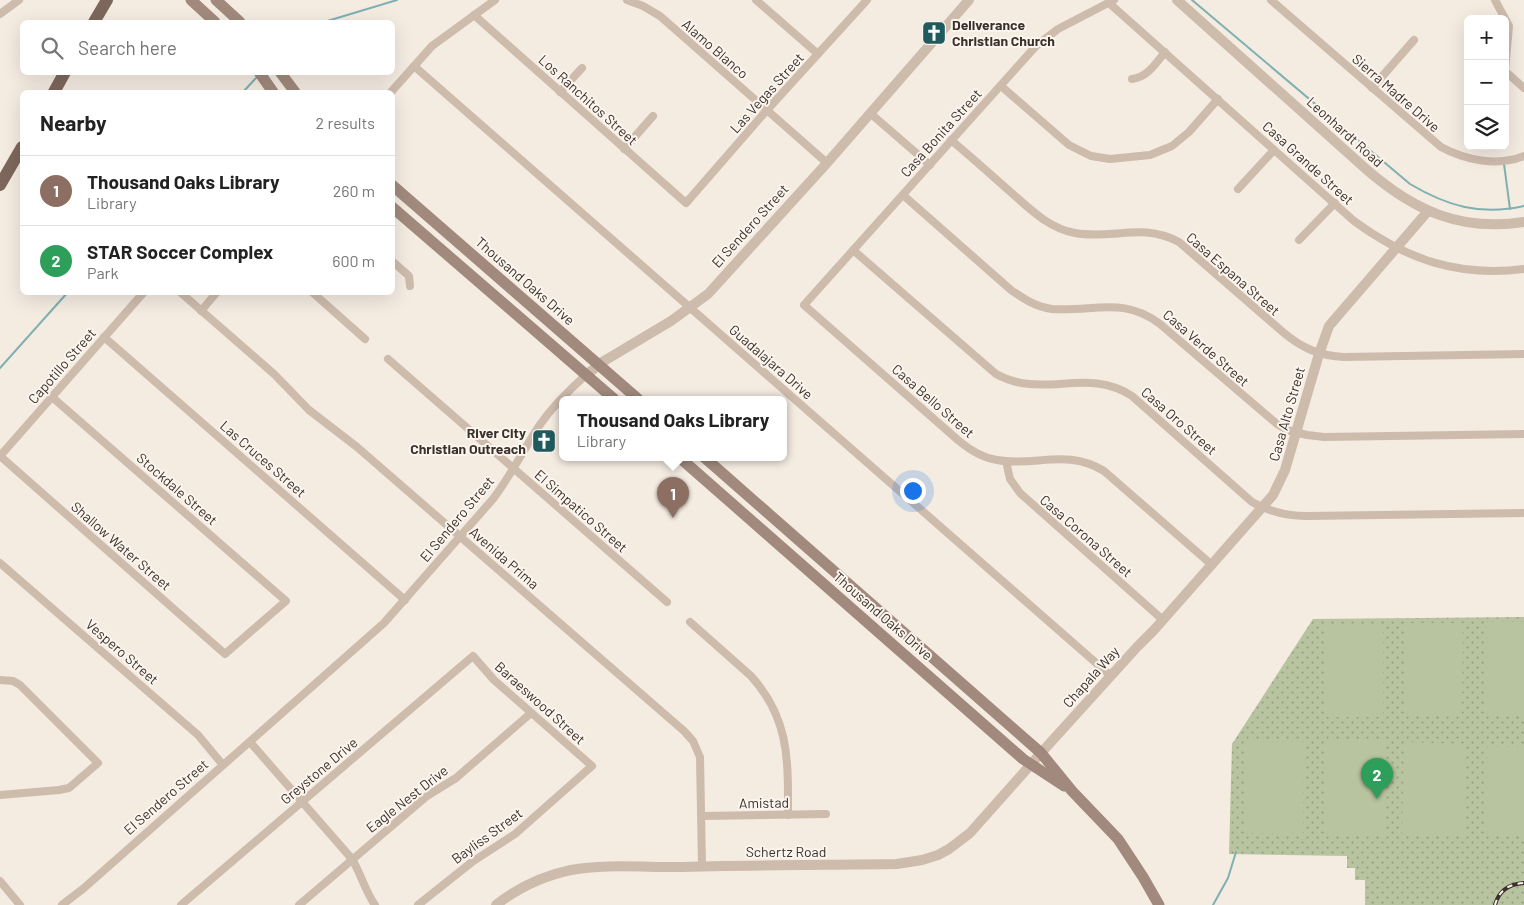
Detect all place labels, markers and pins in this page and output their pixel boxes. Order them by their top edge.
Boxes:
place label: Deliverance Christian Church [952,16,1055,49]
church icon: Deliverance Christian Church [921,20,947,46]
place label: River City Christian Outreach [410,424,526,457]
church icon: River City Christian Outreach [531,428,557,454]
pin: 1 [657,477,689,518]
pin: 2 [1361,758,1393,799]

